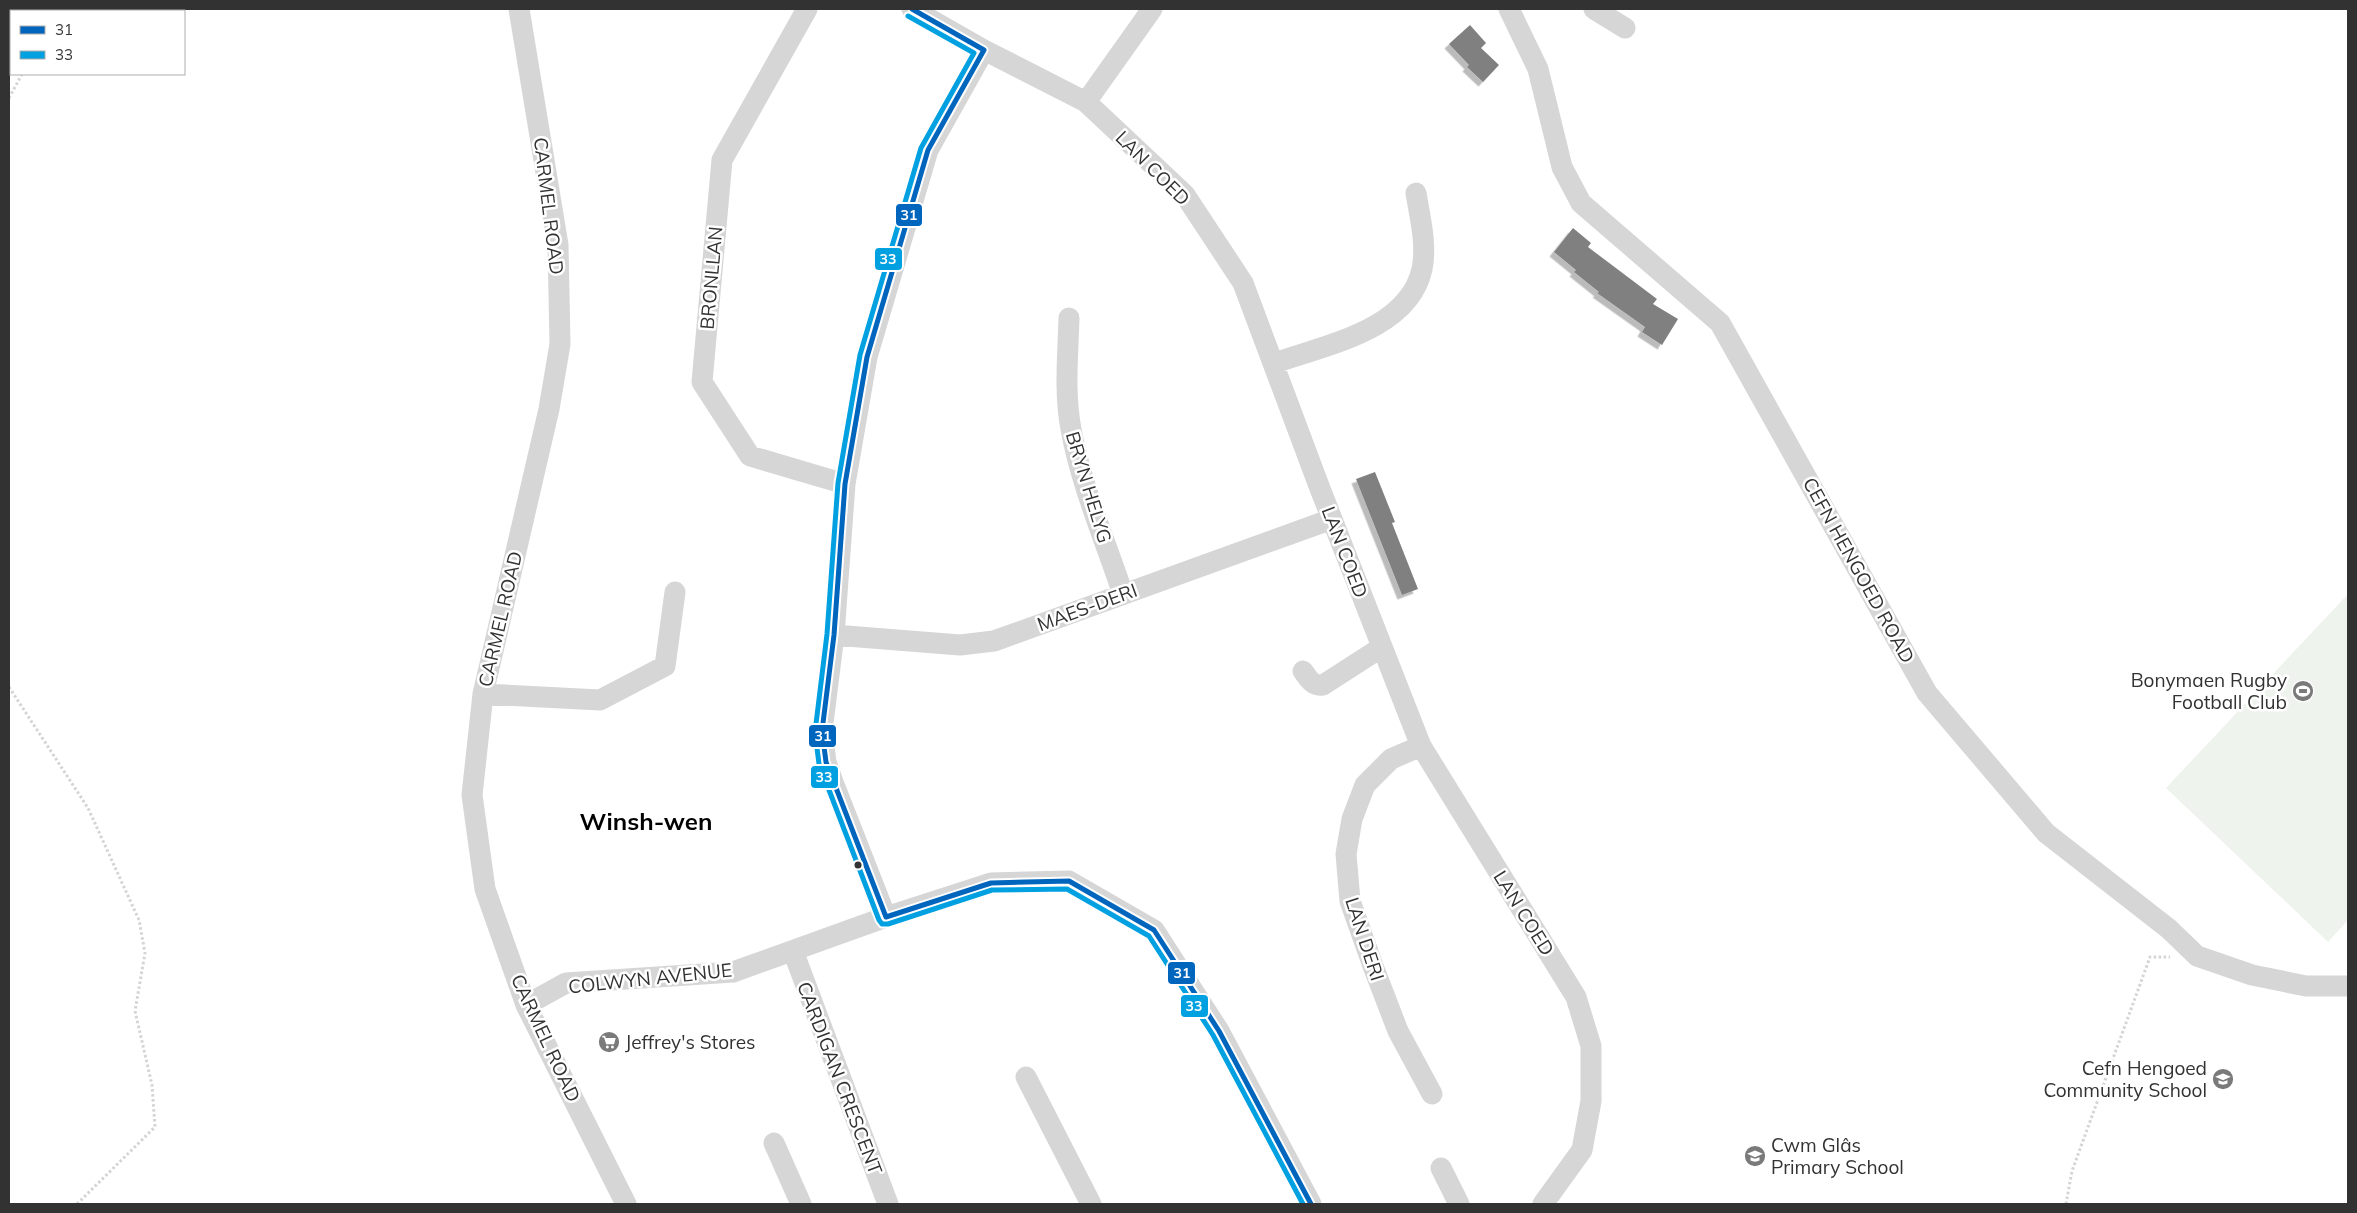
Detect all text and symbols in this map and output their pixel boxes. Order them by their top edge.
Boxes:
legend [10,10,185,75]
text: 31 [55,20,73,39]
text: 33 [55,45,73,64]
street label: LAN COED [1111,126,1195,210]
street label: CARMEL ROAD [529,136,569,276]
line badge: 31 [895,203,923,227]
text: 31 [901,206,917,224]
street label: BRONLLAN [695,225,727,331]
line badge: 33 [874,247,903,271]
text: 33 [880,250,896,268]
street label: BRYN HELYG [1061,428,1117,546]
street label: CEFN HENGOED ROAD [1798,473,1920,667]
street label: LAN COED [1317,503,1373,601]
street label: CARMEL ROAD [473,549,527,689]
street label: MAES-DERI [1034,578,1140,636]
place label: Bonymaen Rugby Football Club [2131,668,2287,714]
sports icon: Bonymaen Rugby Football Club [2291,679,2315,703]
line badge: 31 [808,724,837,748]
text: 31 [815,727,831,745]
line badge: 33 [810,765,839,789]
text: 33 [816,768,832,786]
district label: Winsh-wen [580,806,712,836]
unlabelled marker [853,860,863,870]
street label: LAN COED [1488,866,1560,960]
street label: LAN DERI [1340,894,1390,984]
street label: COLWYN AVENUE [567,957,733,999]
line badge: 31 [1167,961,1196,985]
text: 31 [1174,964,1190,982]
street label: CARMEL ROAD [506,970,586,1106]
street label: CARDIGAN CRESCENT [792,978,888,1178]
line badge: 33 [1180,994,1209,1018]
text: 33 [1186,997,1202,1015]
supermarket icon: Jeffrey's Stores [597,1030,621,1054]
place label: Jeffrey's Stores [625,1030,756,1054]
place label: Cefn Hengoed Community School [2043,1056,2207,1102]
school or university icon: Cefn Hengoed Community School [2211,1067,2235,1091]
place label: Cwm Glâs Primary School [1771,1133,1904,1179]
school or university icon: Cwm Glâs Primary School [1743,1144,1767,1168]

